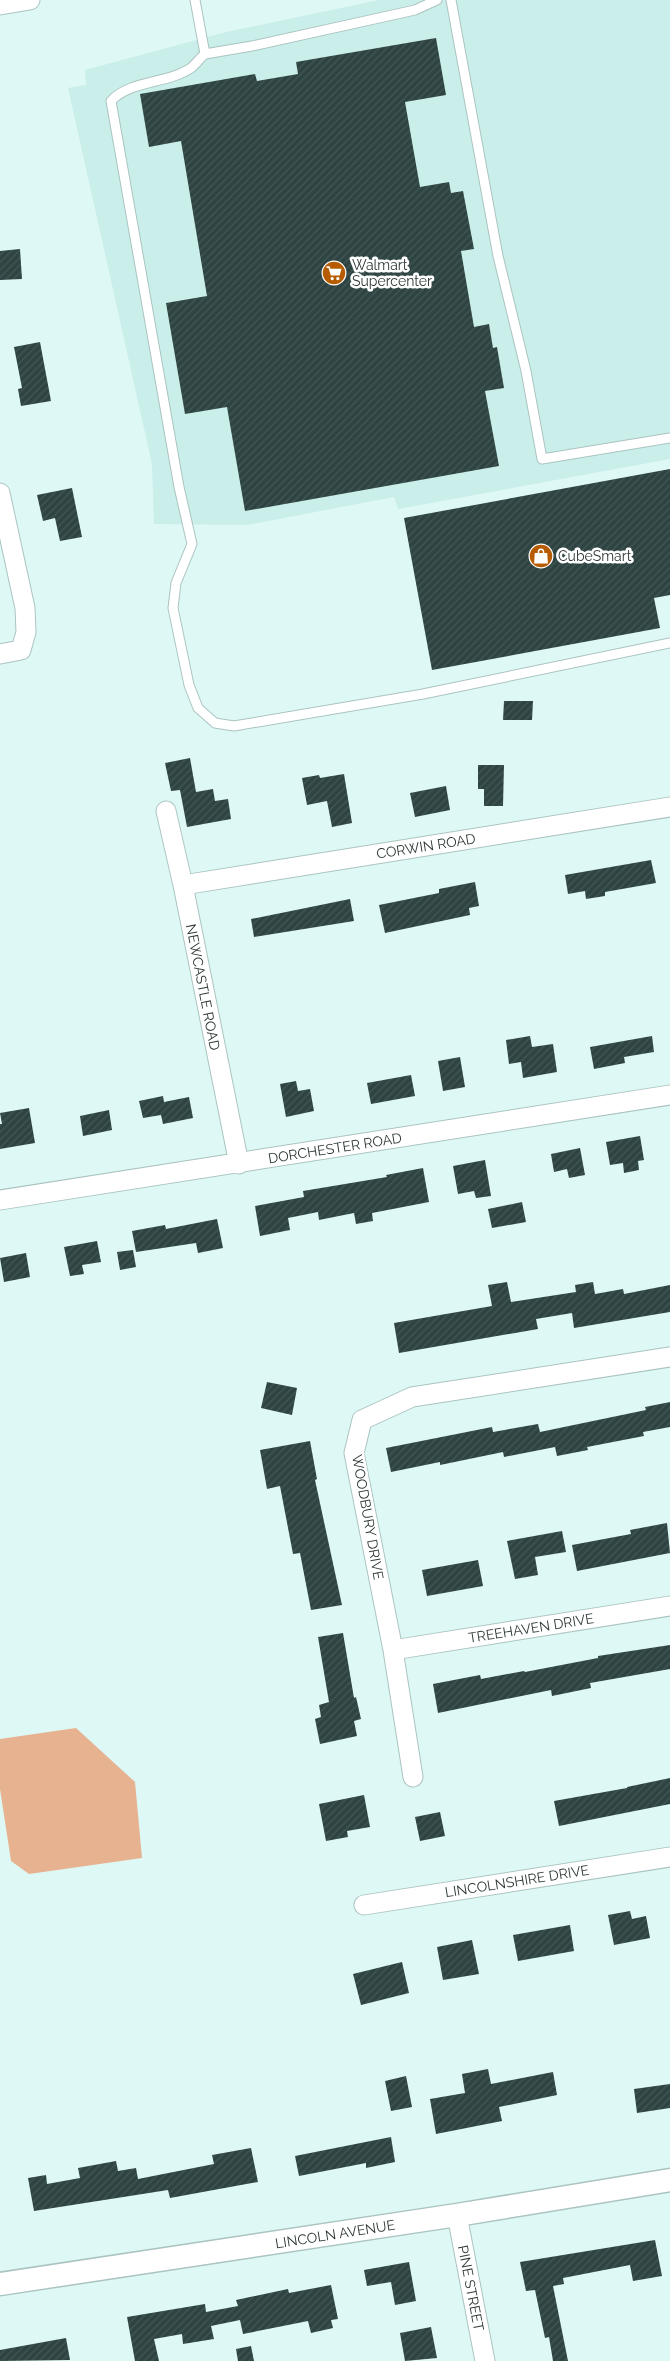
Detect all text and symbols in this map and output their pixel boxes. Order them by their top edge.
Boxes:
place label: Walmart Supercenter [352,257,432,289]
supermarket icon: Walmart Supercenter [321,260,347,286]
shop icon: CubeSmart [528,543,554,569]
place label: CubeSmart [558,548,632,564]
street label: CORWIN ROAD [375,830,477,862]
street label: NEWCASTLE ROAD [183,922,223,1052]
street label: DORCHESTER ROAD [267,1130,403,1166]
street label: WOODBURY DRIVE [349,1453,387,1581]
street label: TREEHAVEN DRIVE [467,1610,595,1646]
street label: LINCOLNSHIRE DRIVE [444,1862,590,1900]
street label: LINCOLN AVENUE [274,2217,396,2251]
street label: PINE STREET [455,2244,487,2333]

